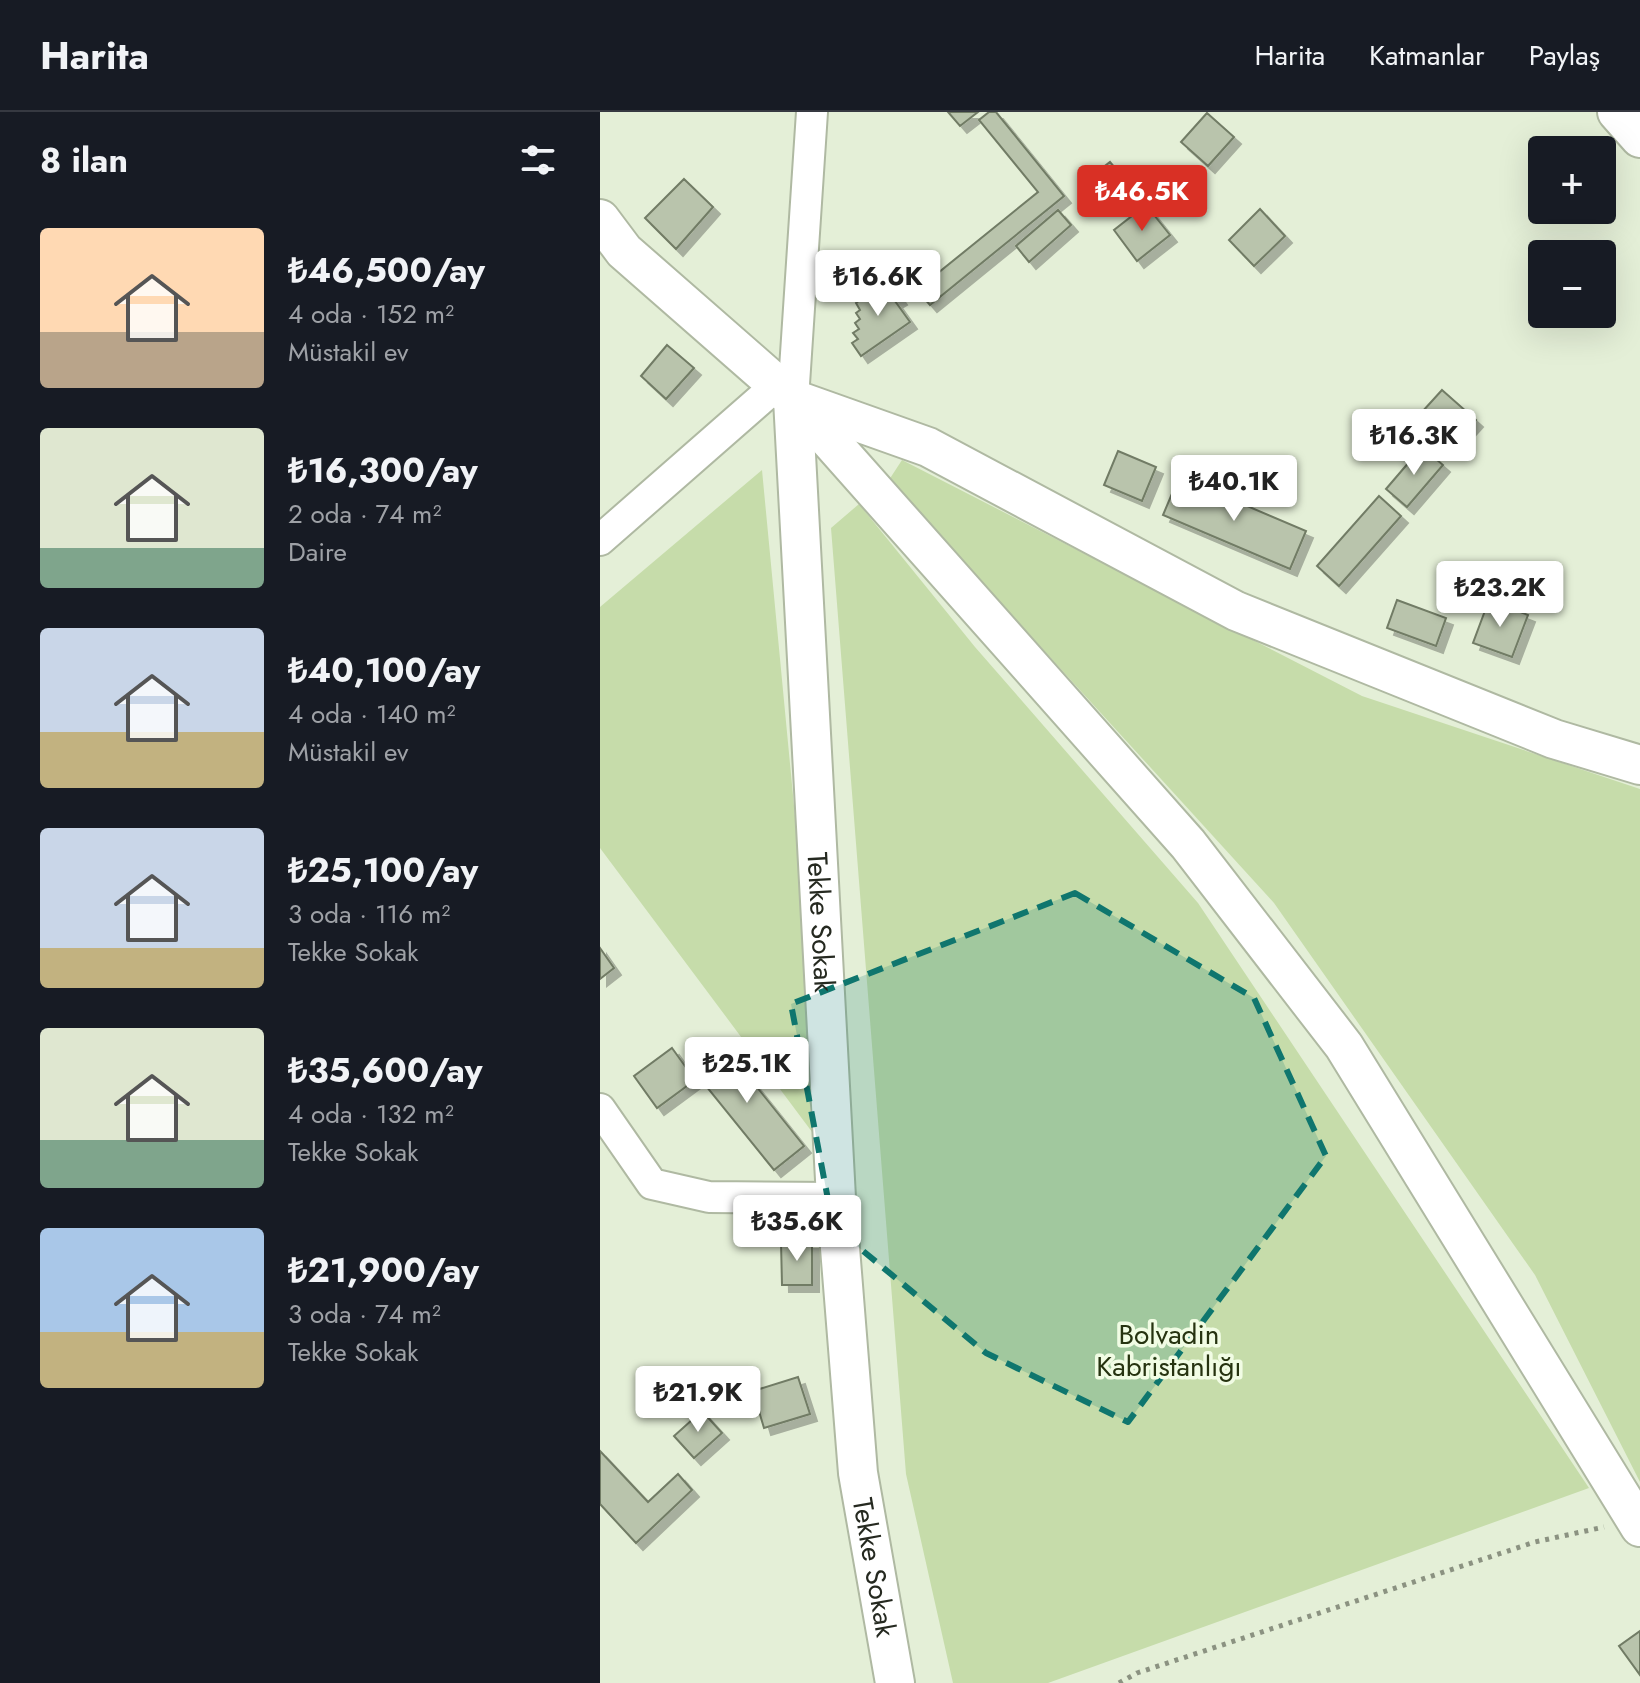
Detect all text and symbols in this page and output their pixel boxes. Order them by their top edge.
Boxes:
text: Harita [40,28,149,83]
text: Harita [1255,35,1325,76]
text: Katmanlar [1369,35,1485,76]
text: Paylaş [1529,35,1600,76]
text: 8 ilan [40,136,128,185]
map controls [1528,136,1616,328]
button: + [1528,136,1616,224]
icon: filters [516,138,560,182]
pin: ₺46.5K [1077,165,1207,233]
text: ₺46.5K [1095,172,1189,210]
button: − [1528,240,1616,328]
text: ₺46,500/ay [288,246,485,295]
pin: ₺16.6K [813,250,943,318]
text: ₺16.6K [833,257,923,295]
icon: home [104,260,200,356]
text: 4 oda · 152 m² [288,295,454,333]
text: Müstakil ev [288,333,408,371]
pin: ₺16.3K [1349,409,1479,477]
text: ₺16.3K [1370,416,1458,454]
text: ₺16,300/ay [288,446,478,495]
pin: ₺40.1K [1169,455,1299,523]
icon: home [104,460,200,556]
text: ₺40.1K [1189,462,1279,500]
text: 2 oda · 74 m² [288,495,441,533]
text: Daire [288,533,347,571]
pin: ₺23.2K [1435,561,1565,629]
text: ₺23.2K [1454,568,1546,606]
text: ₺40,100/ay [288,646,480,695]
icon: home [104,660,200,756]
text: 4 oda · 140 m² [288,695,455,733]
text: Müstakil ev [288,733,408,771]
text: ₺25,100/ay [288,846,478,895]
street label: Tekke Sokak [797,851,845,994]
icon: home [104,860,200,956]
text: 3 oda · 116 m² [288,895,450,933]
text: Tekke Sokak [288,933,418,971]
pin: ₺25.1K [682,1037,812,1105]
text: ₺25.1K [703,1044,791,1082]
text: ₺35,600/ay [288,1046,482,1095]
icon: home [104,1060,200,1156]
text: 4 oda · 132 m² [288,1095,454,1133]
text: Tekke Sokak [288,1133,418,1171]
pin: ₺35.6K [732,1195,862,1263]
text: ₺35.6K [751,1202,843,1240]
text: ₺21,900/ay [288,1246,479,1295]
icon: home [104,1260,200,1356]
text: 3 oda · 74 m² [288,1295,441,1333]
park label: Bolvadin Kabristanlığı [1096,1314,1242,1387]
text: Tekke Sokak [288,1333,418,1371]
pin: ₺21.9K [633,1366,763,1434]
text: ₺21.9K [653,1373,743,1411]
street label: Tekke Sokak [842,1495,907,1641]

